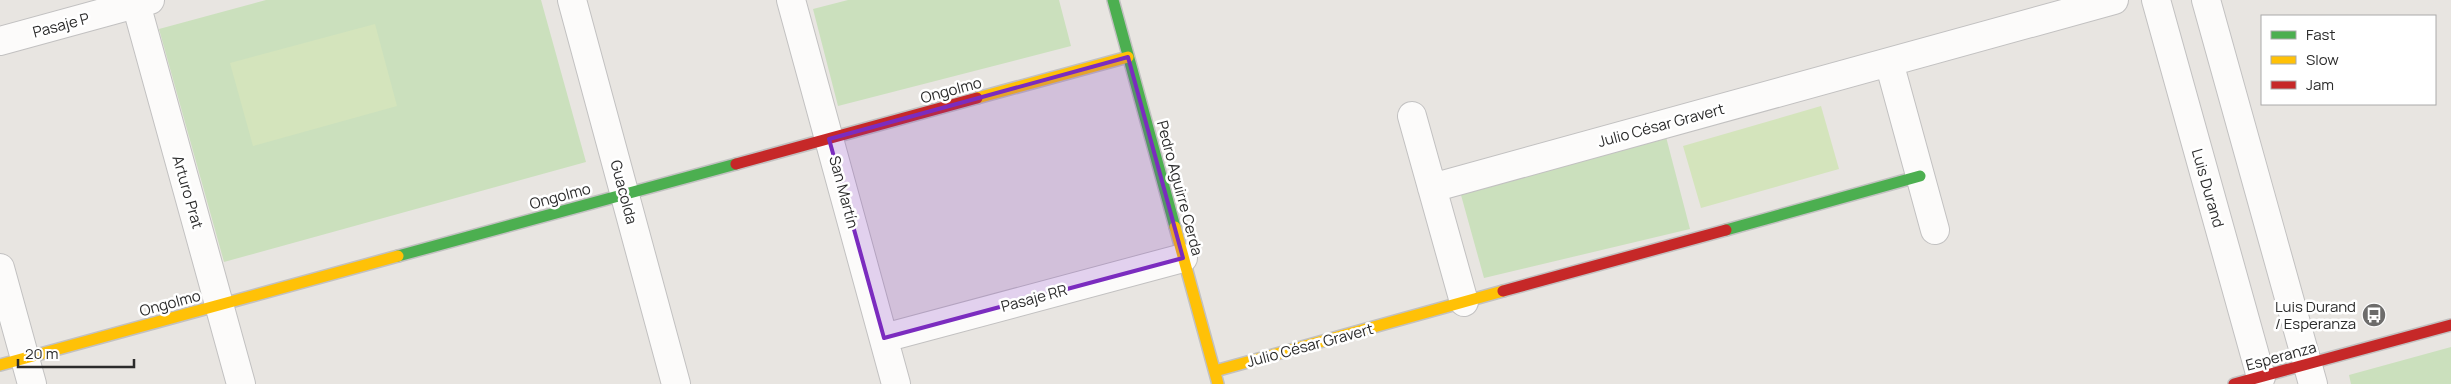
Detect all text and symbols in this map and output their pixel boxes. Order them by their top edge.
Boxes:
street label: Pasaje P [30,7,92,43]
legend [2261,15,2436,105]
text: Fast [2306,24,2335,45]
text: Slow [2306,49,2339,70]
street label: Ongolmo [918,72,984,108]
text: Jam [2306,74,2334,95]
street label: Julio César Gravert [1595,98,1727,152]
street label: Pedro Aguirre Cerda [1152,118,1208,258]
street label: Luis Durand [2187,146,2229,230]
street label: Arturo Prat [168,153,208,231]
street label: San Martín [824,153,864,231]
street label: Guacolda [605,158,643,226]
street label: Ongolmo [527,178,593,214]
street label: Pasaje RR [999,279,1069,317]
street label: Ongolmo [137,285,203,321]
place label: Luis Durand / Esperanza [2275,296,2356,334]
bus stop icon: Luis Durand / Esperanza [2361,302,2387,328]
street label: Julio César Gravert [1244,318,1376,372]
scale bar [18,336,134,368]
street label: Esperanza [2243,337,2319,375]
text: 20 m [25,343,58,364]

